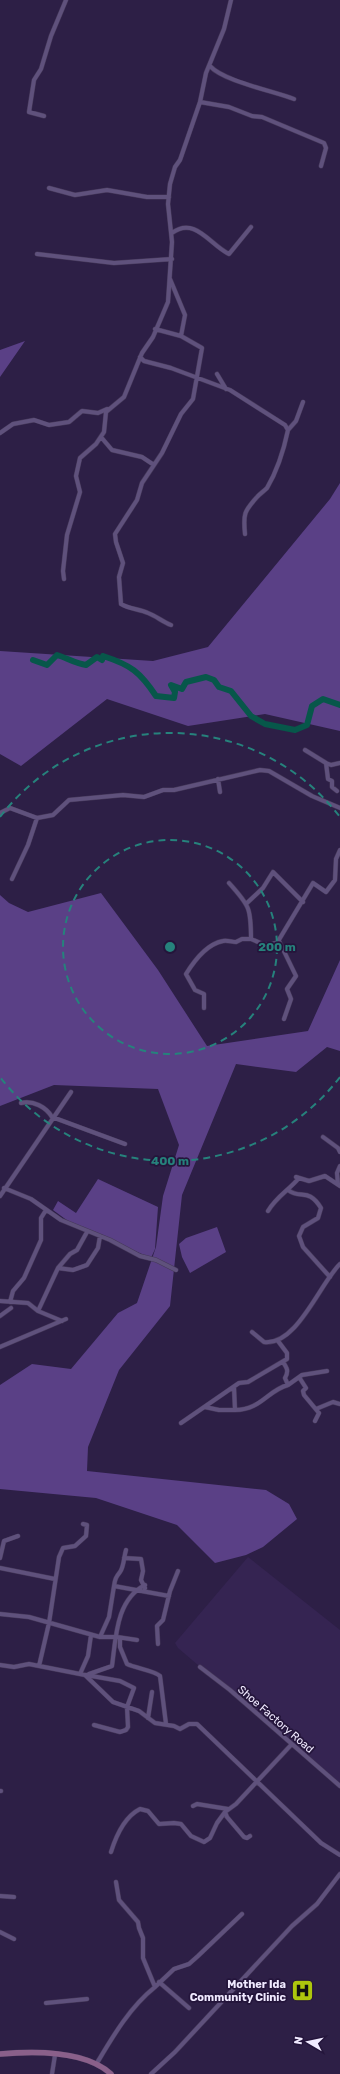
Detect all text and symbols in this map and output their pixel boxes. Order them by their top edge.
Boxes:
centre of rings [163,940,177,954]
text: 200 m [258,940,296,954]
text: 400 m [151,1154,189,1168]
street label: Shoe Factory Road [235,1683,316,1756]
hospital icon: Mother Ida Community Clinic [289,1977,315,2003]
place label: Mother Ida Community Clinic [190,1978,287,2004]
north arrow [288,2022,328,2062]
text: N [292,2036,306,2045]

